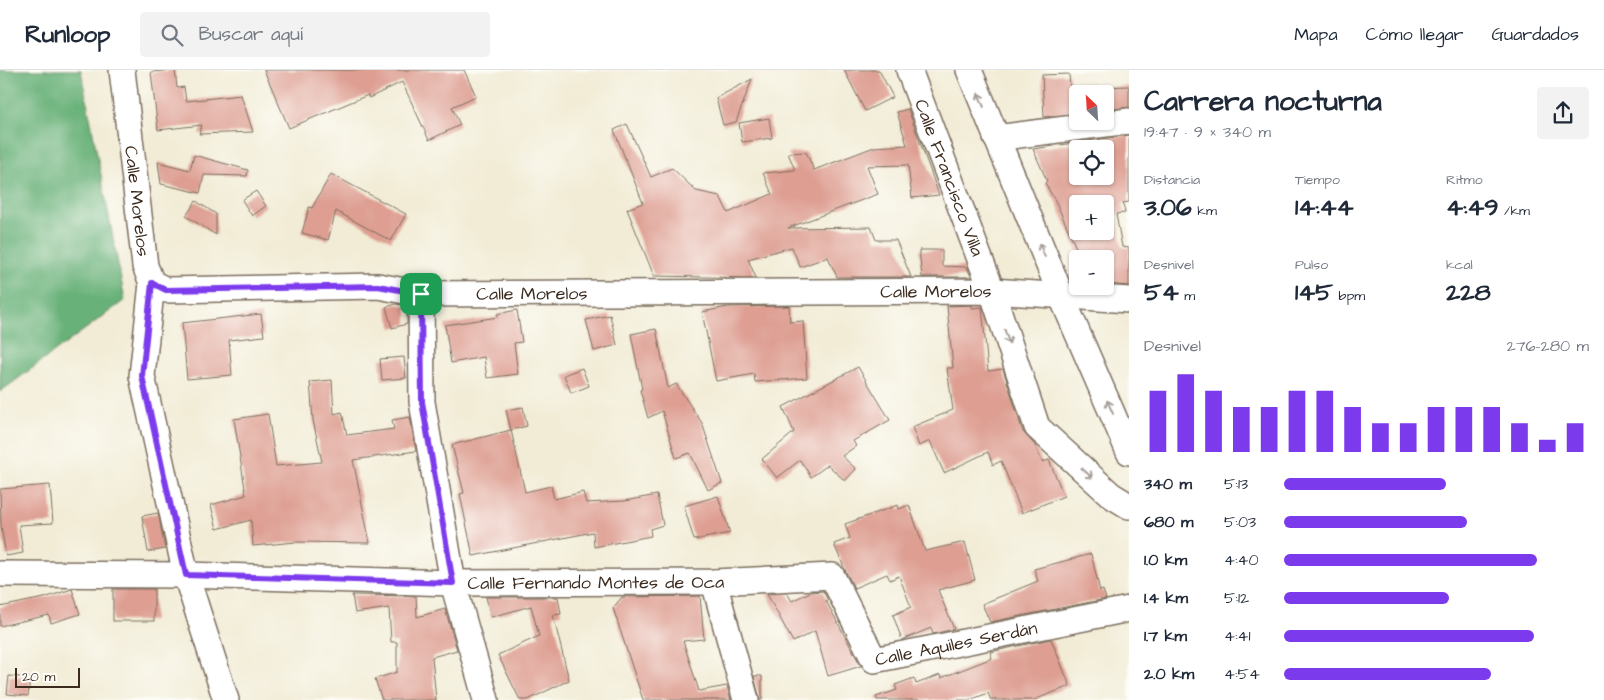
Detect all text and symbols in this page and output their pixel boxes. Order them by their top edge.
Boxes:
search box [140,12,490,57]
text: Runloop [25,18,110,52]
icon: search [158,21,186,49]
text: Buscar aquí [198,21,303,48]
text: Mapa [1294,22,1338,47]
text: Cómo llegar [1366,22,1464,47]
text: Guardados [1492,22,1579,47]
text: Carrera nocturna [1144,82,1382,121]
north arrow [1069,85,1114,130]
map controls [1069,85,1114,295]
button: share [1537,87,1589,139]
one-way arrow [976,93,985,108]
street label: Calle Francisco Villa [908,96,990,260]
text: 19:47 · 9 × 340 m [1144,121,1271,143]
button: locate [1069,140,1114,185]
street label: Calle Morelos [118,144,156,258]
text: Distancia [1144,170,1200,190]
text: Tiempo [1295,170,1340,190]
text: Ritmo [1446,170,1483,190]
text: 3.06 [1144,190,1192,225]
text: 14:44 [1295,190,1353,225]
text: 4:49 [1446,190,1498,225]
button: + [1069,195,1114,240]
text: km [1192,201,1217,221]
text: /km [1498,201,1530,221]
one-way arrow [1037,243,1047,258]
button: − [1069,250,1114,295]
text: Desnivel [1144,255,1194,275]
text: Pulso [1295,255,1328,275]
text: kcal [1446,255,1473,275]
pin [400,273,442,315]
text: 54 [1144,275,1179,310]
text: 145 [1295,275,1333,310]
text: 228 [1446,275,1491,310]
street label: Calle Morelos [880,279,992,305]
icon: arrive [407,280,435,308]
street label: Calle Morelos [476,281,588,307]
text: m [1179,286,1195,306]
text: bpm [1333,286,1365,306]
one-way arrow [1003,329,1013,345]
text: Desnivel [1144,335,1201,357]
text: 276–280 m [1507,335,1589,357]
one-way arrow [1104,400,1114,415]
one-way arrow [1080,467,1093,479]
text: 340 m [1144,473,1192,495]
text: 5:13 [1224,473,1248,495]
text: 680 m [1144,511,1193,533]
text: 5:03 [1224,511,1256,533]
text: 1.0 km [1144,549,1187,571]
text: 4:40 [1224,549,1259,571]
street label: Calle Fernando Montes de Oca [468,569,725,596]
text: 1.4 km [1144,587,1188,609]
text: 5:12 [1224,587,1249,609]
street label: Calle Aquiles Serdán [873,616,1040,672]
text: 1.7 km [1144,625,1187,647]
text: 4:41 [1224,625,1251,647]
text: 2.0 km [1144,663,1194,685]
text: 4:54 [1224,663,1260,685]
scale bar [15,665,80,688]
text: 20 m [22,667,55,687]

